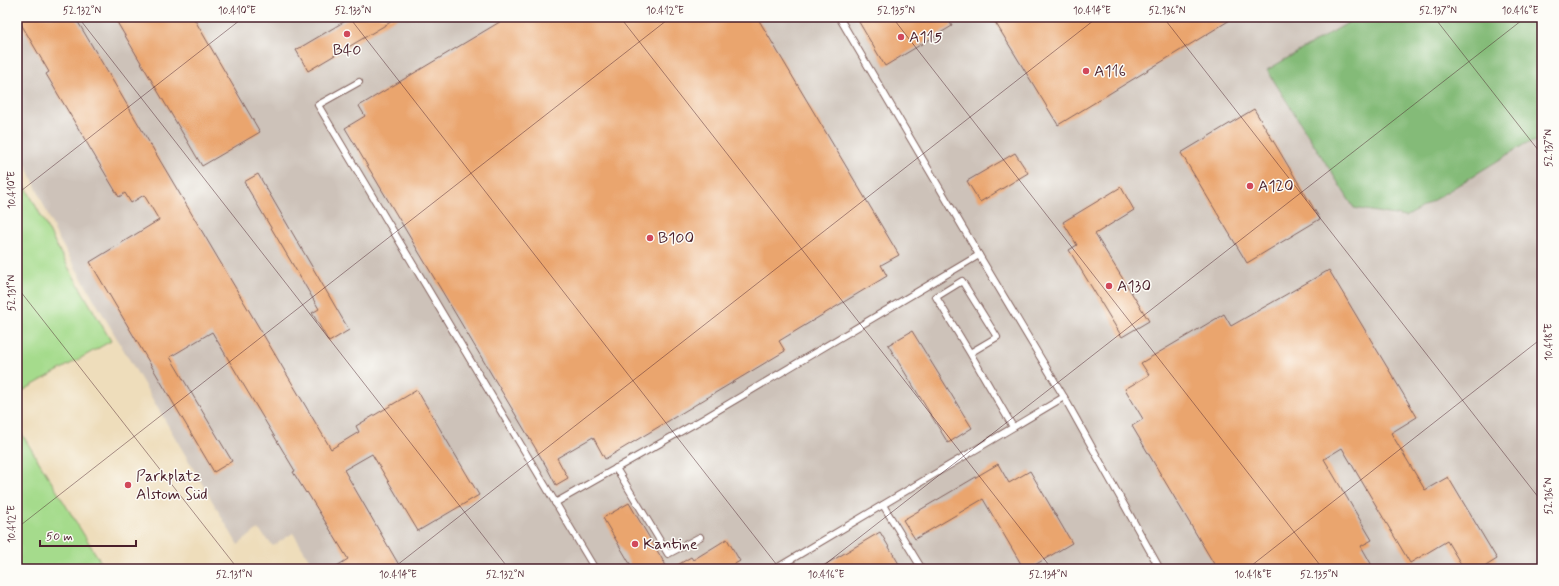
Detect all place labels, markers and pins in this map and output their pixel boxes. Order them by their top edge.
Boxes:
place label: A115 [909,27,942,48]
marker: B40 [342,29,352,39]
marker: A115 [896,32,906,42]
place label: B40 [333,40,361,61]
place label: A116 [1094,61,1126,82]
marker: A116 [1081,66,1091,76]
place label: A120 [1258,176,1294,197]
marker: A120 [1245,181,1255,191]
place label: B100 [658,228,694,249]
marker: B100 [645,233,655,243]
place label: A130 [1117,276,1151,297]
marker: A130 [1104,281,1114,291]
place label: Parkplatz Alstom Süd [136,466,208,505]
marker: Parkplatz Alstom Süd [123,480,133,490]
place label: Kantine [643,534,698,555]
marker: Kantine [630,539,640,549]

